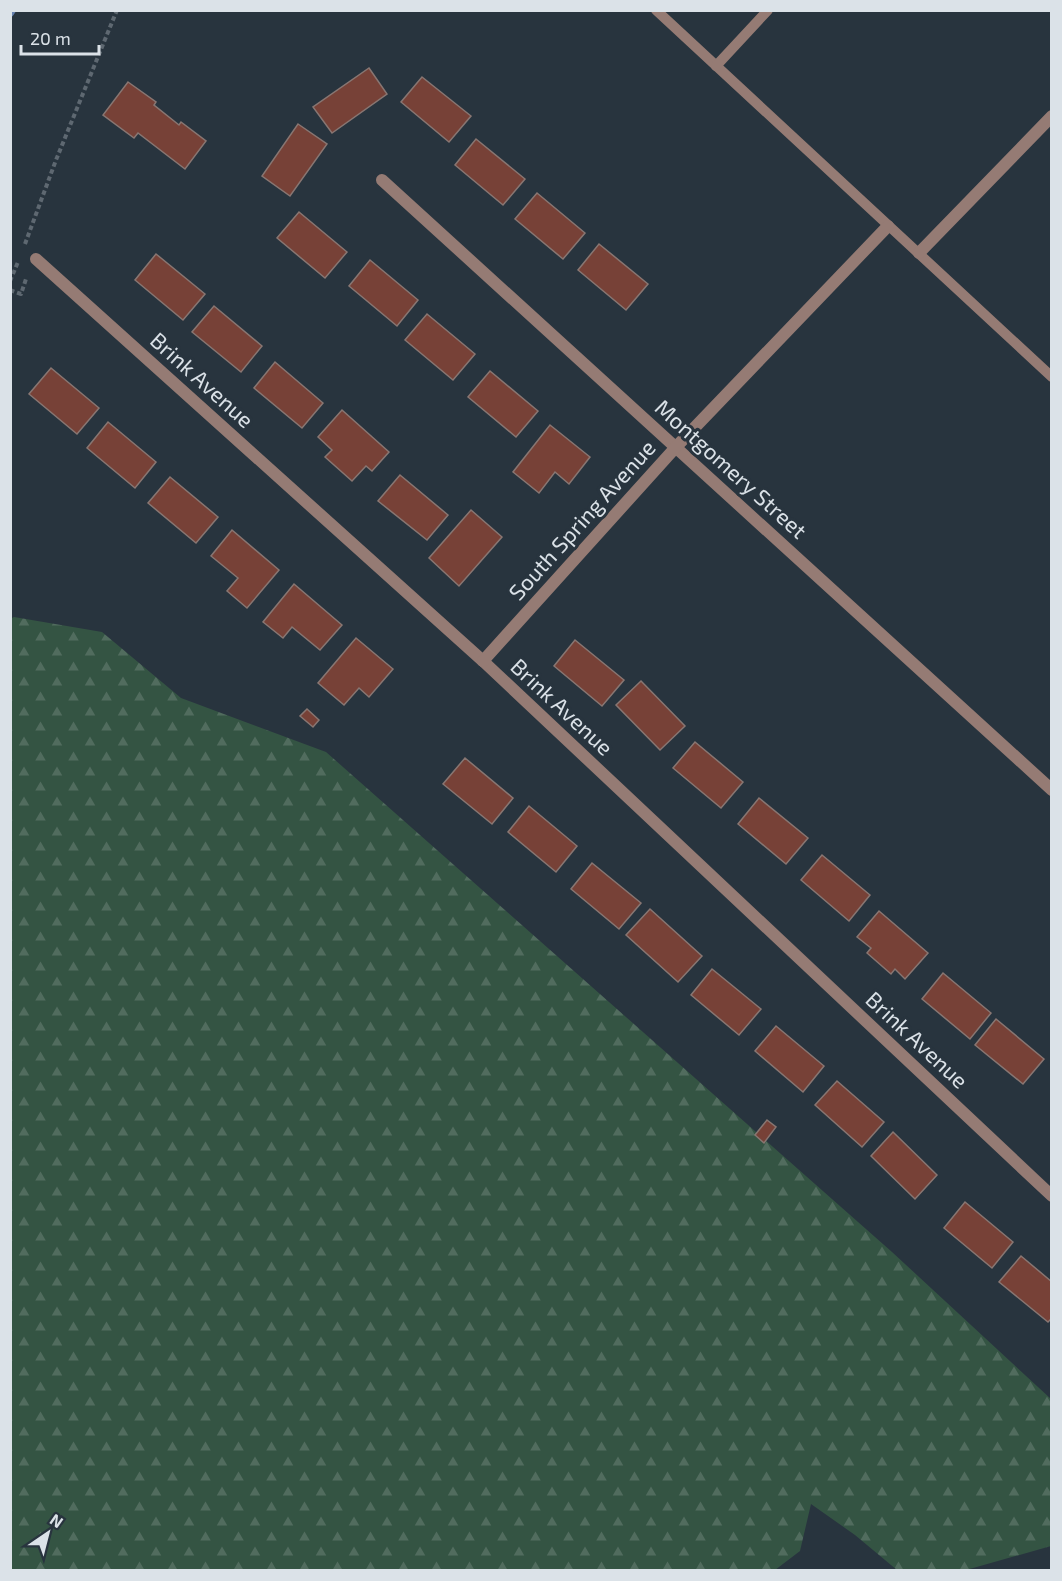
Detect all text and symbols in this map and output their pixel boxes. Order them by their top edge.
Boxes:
scale bar [21,18,99,56]
text: 20 m [30,27,71,49]
street label: Brink Avenue [146,326,260,432]
street label: Montgomery Street [651,393,813,543]
street label: South Spring Avenue [503,434,660,605]
street label: Brink Avenue [506,653,619,760]
street label: Brink Avenue [861,986,974,1093]
north arrow [18,1503,78,1563]
text: N [47,1509,67,1531]

